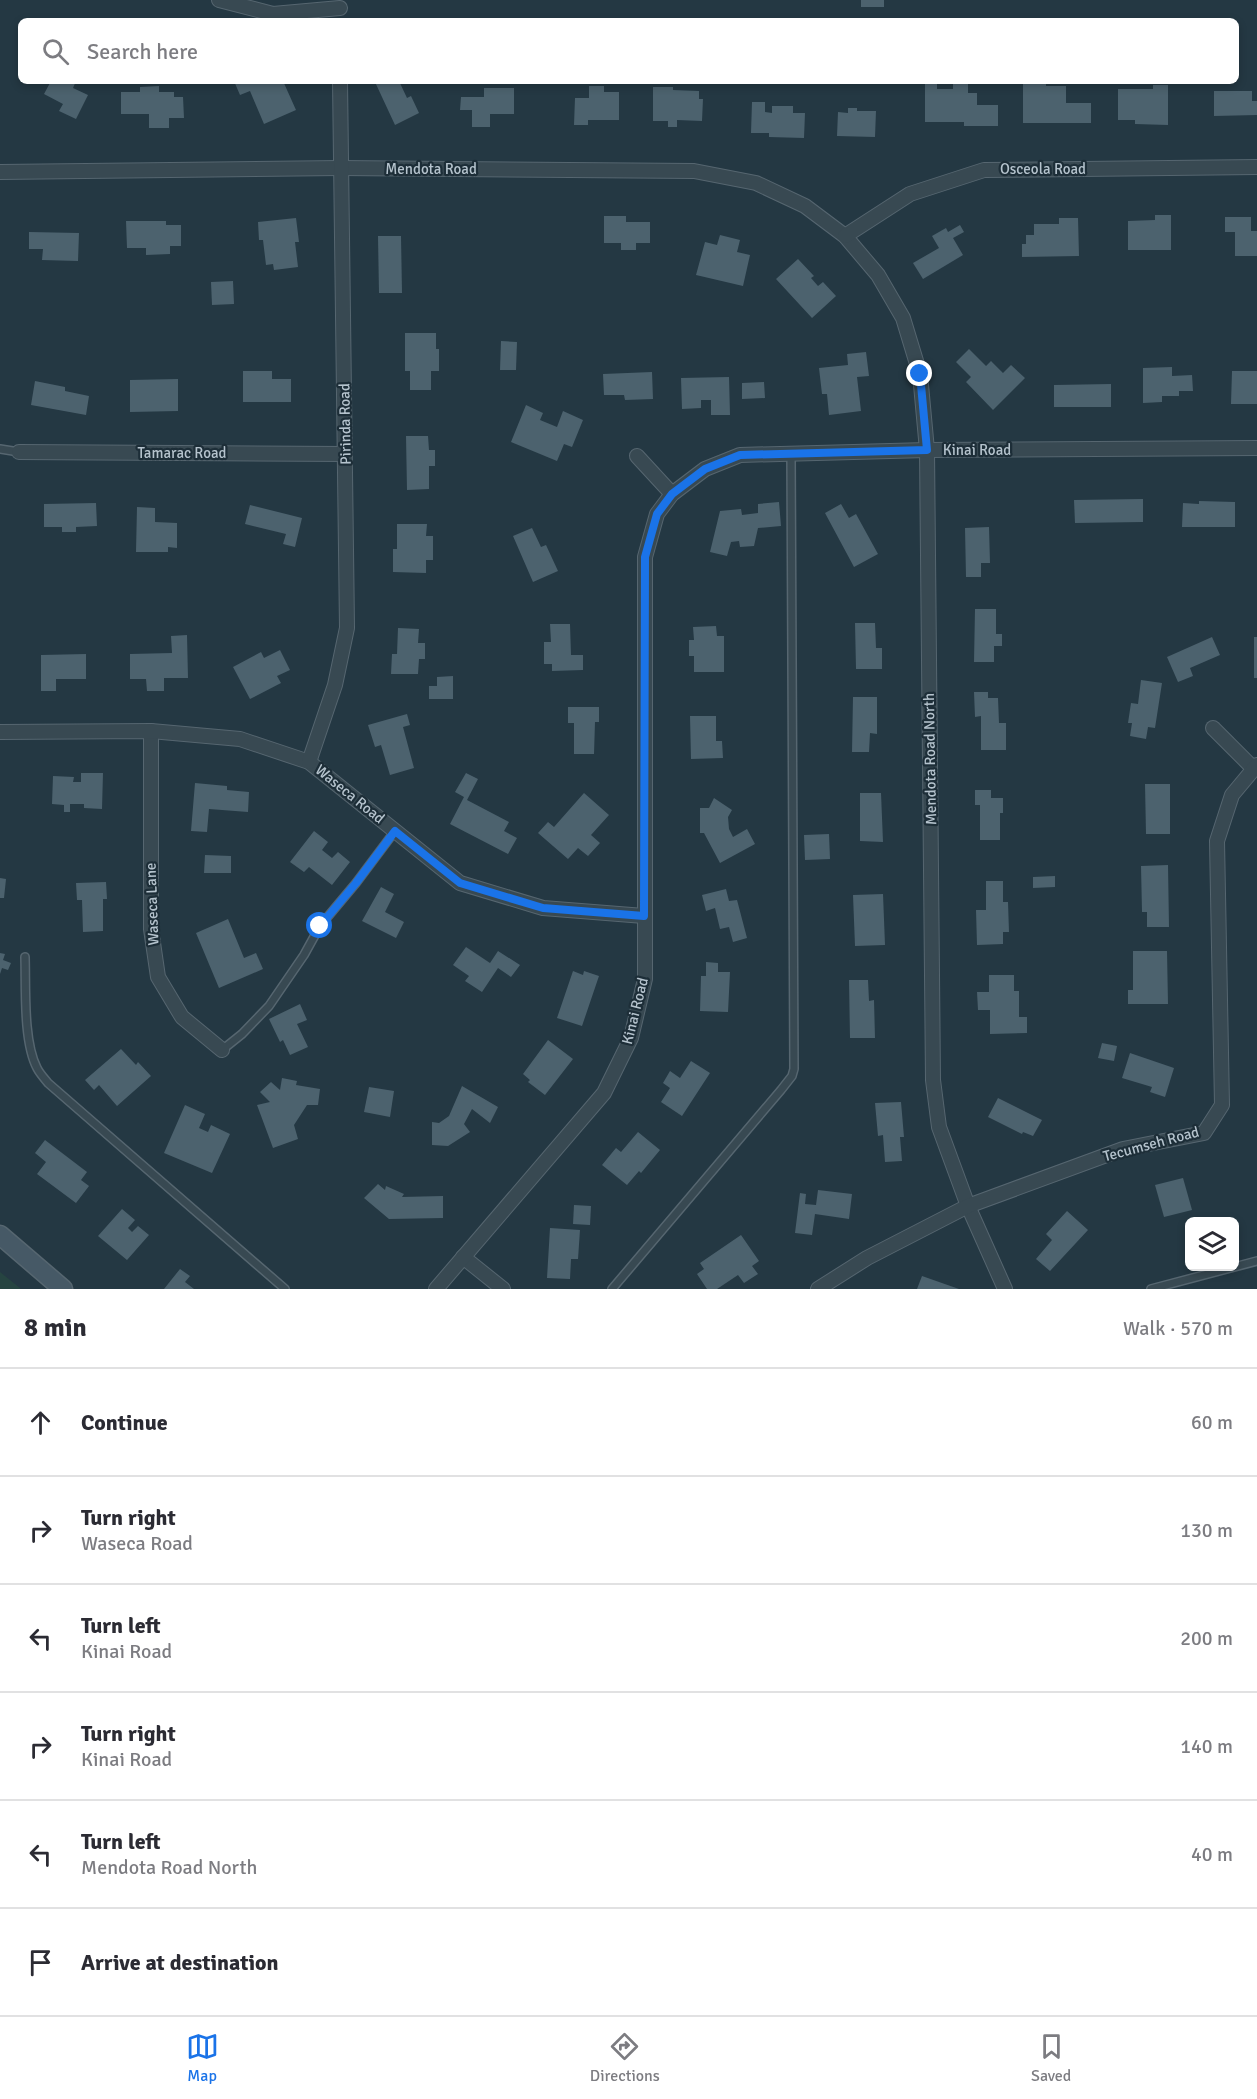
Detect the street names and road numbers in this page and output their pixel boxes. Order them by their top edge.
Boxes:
street label: Mendota Road [385,160,477,178]
street label: Osceola Road [1000,160,1086,178]
street label: Pirinda Road [335,383,355,465]
street label: Kinai Road [943,441,1011,459]
street label: Tamarac Road [138,444,226,462]
street label: Mendota Road North [920,693,940,825]
street label: Waseca Road [312,761,388,827]
street label: Waseca Lane [142,862,162,946]
street label: Kinai Road [618,976,652,1046]
street label: Tecumseh Road [1101,1123,1201,1165]

